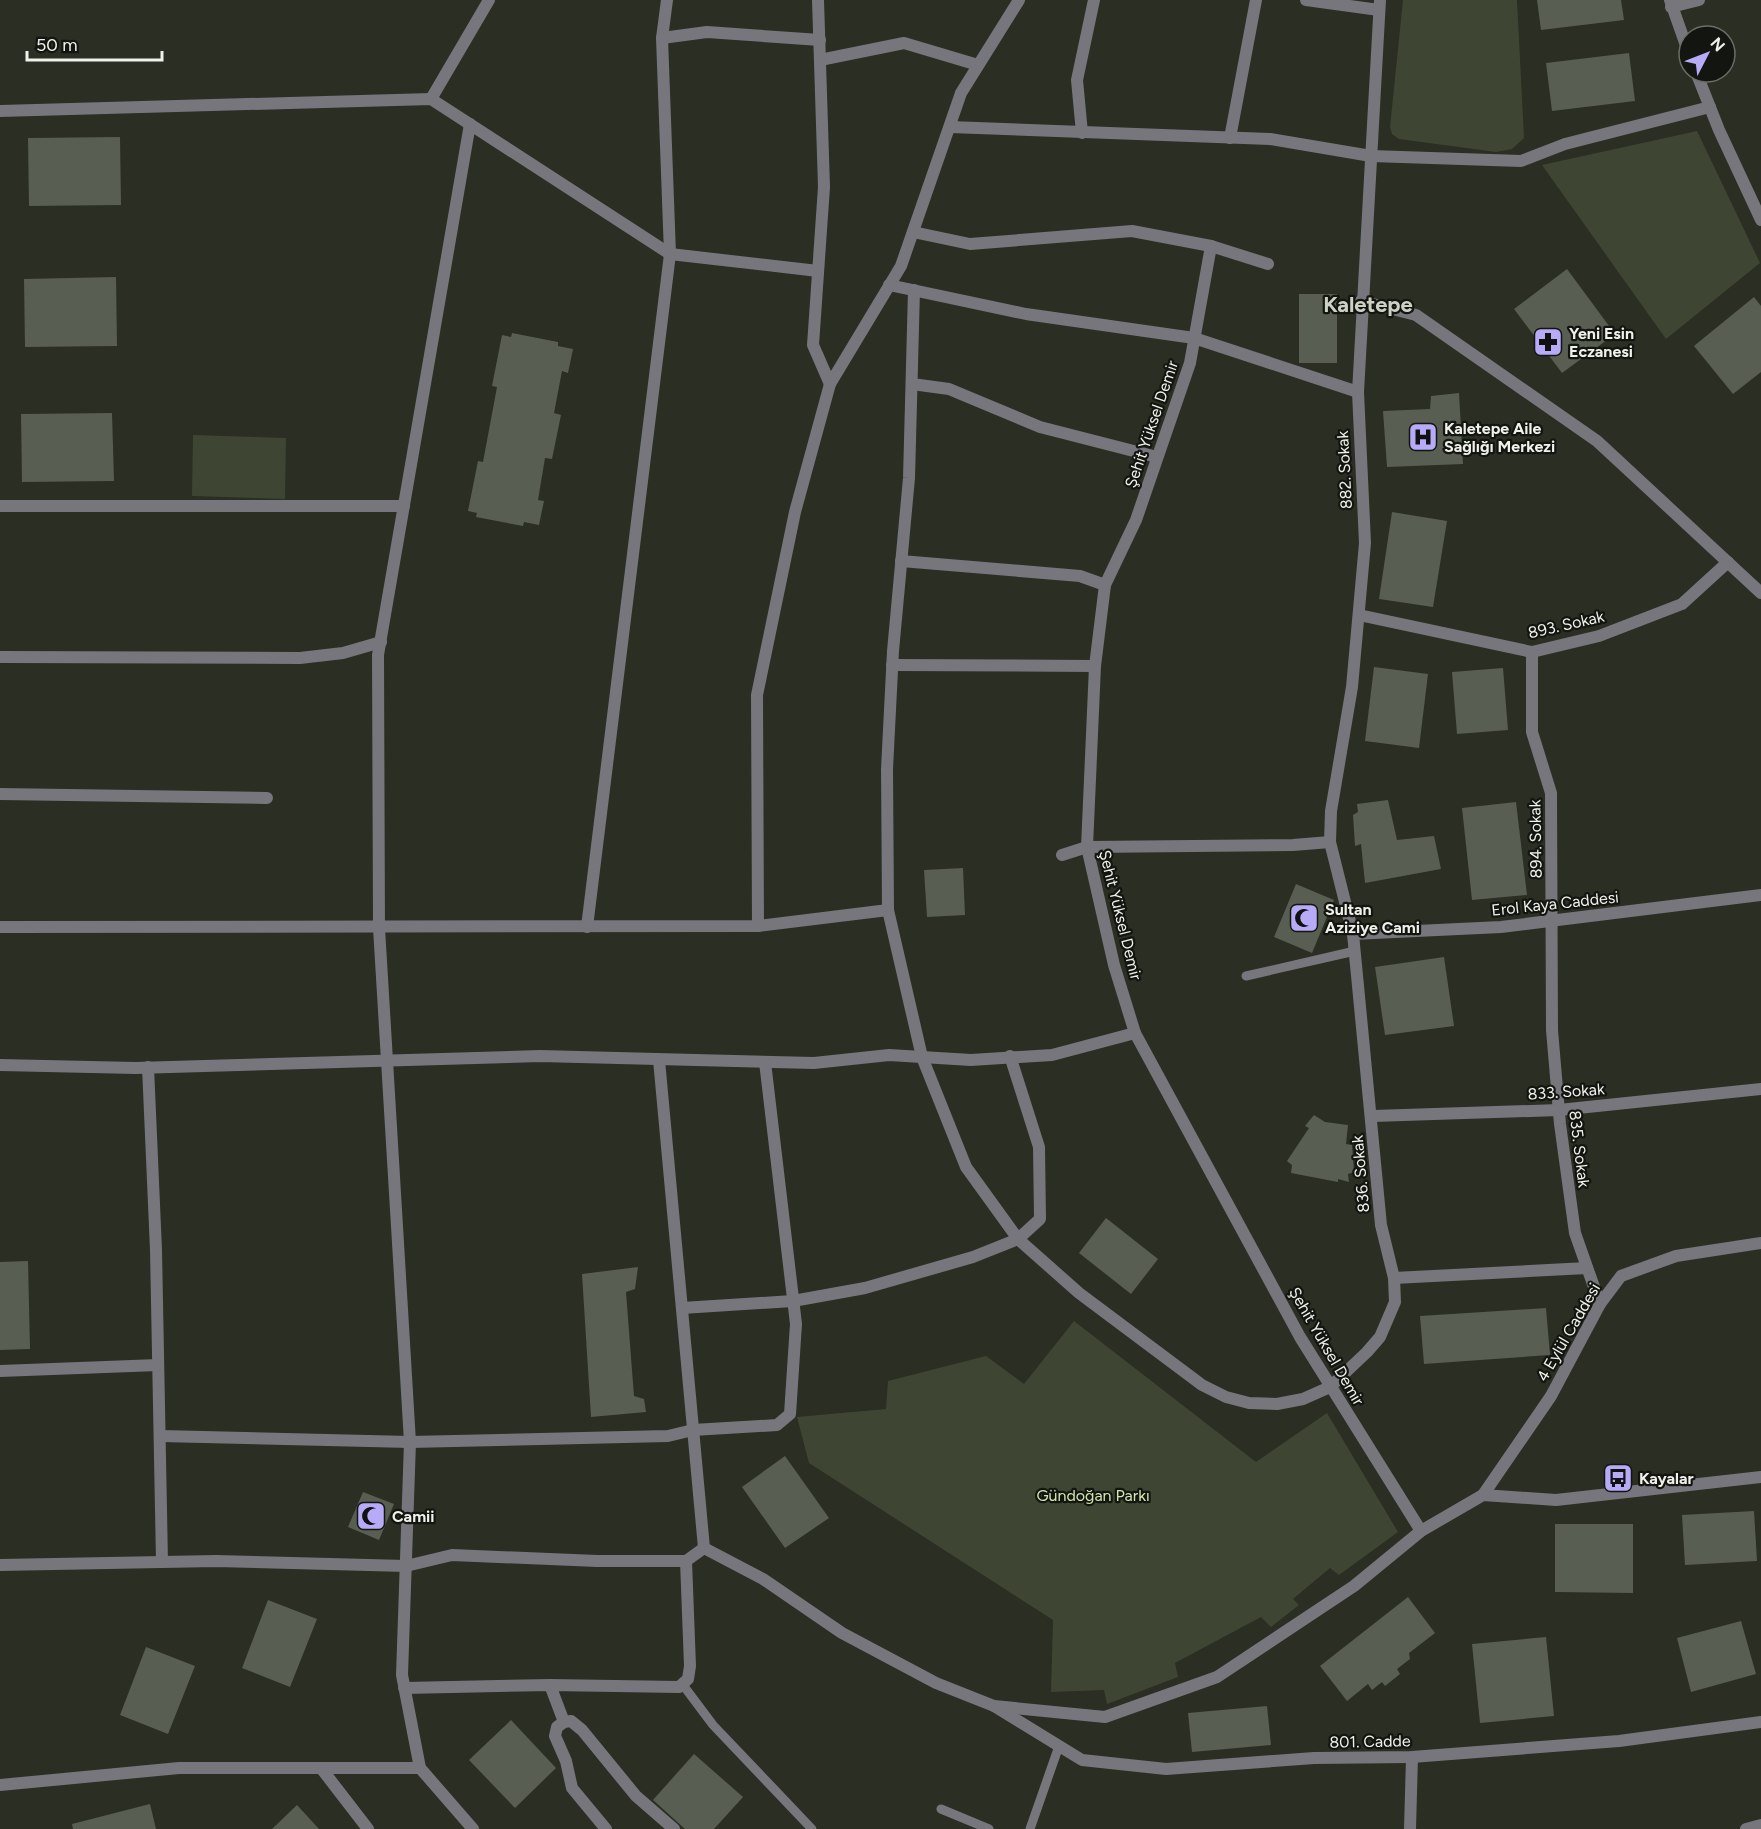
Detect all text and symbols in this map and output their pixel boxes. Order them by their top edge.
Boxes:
scale bar [27,24,162,62]
north arrow [1677,24,1737,84]
text: N [1707,33,1729,55]
text: 50 m [36,34,78,56]
district label: Kaletepe [1323,291,1413,318]
place label: Yeni Esin Eczanesi [1569,324,1634,361]
pharmacy icon: Yeni Esin Eczanesi [1532,326,1564,358]
street label: Şehit Yüksel Demir [1121,358,1182,490]
place label: Kaletepe Aile Sağlığı Merkezi [1444,419,1555,456]
hospital icon: Kaletepe Aile Sağlığı Merkezi [1407,421,1439,453]
street label: 882. Sokak [1333,430,1356,510]
street label: 893. Sokak [1526,606,1606,642]
street label: 894. Sokak [1525,799,1546,879]
street label: Şehit Yüksel Demir [1095,848,1146,983]
street label: Erol Kaya Caddesi [1490,887,1620,920]
place label: Sultan Aziziye Cami [1325,900,1420,937]
mosque icon: Sultan Aziziye Cami [1288,902,1320,934]
street label: 833. Sokak [1527,1079,1605,1104]
street label: 835. Sokak [1565,1109,1594,1189]
street label: 836. Sokak [1348,1134,1373,1213]
street label: 4 Eylül Caddesi [1533,1280,1604,1385]
street label: Şehit Yüksel Demir [1285,1284,1368,1409]
bus stop icon: Kayalar [1602,1462,1634,1494]
place label: Kayalar [1639,1469,1694,1488]
park label: Gündoğan Parkı [1036,1486,1150,1505]
mosque icon: Camii [355,1500,387,1532]
place label: Camii [392,1507,434,1526]
street label: 801. Cadde [1329,1731,1411,1752]

